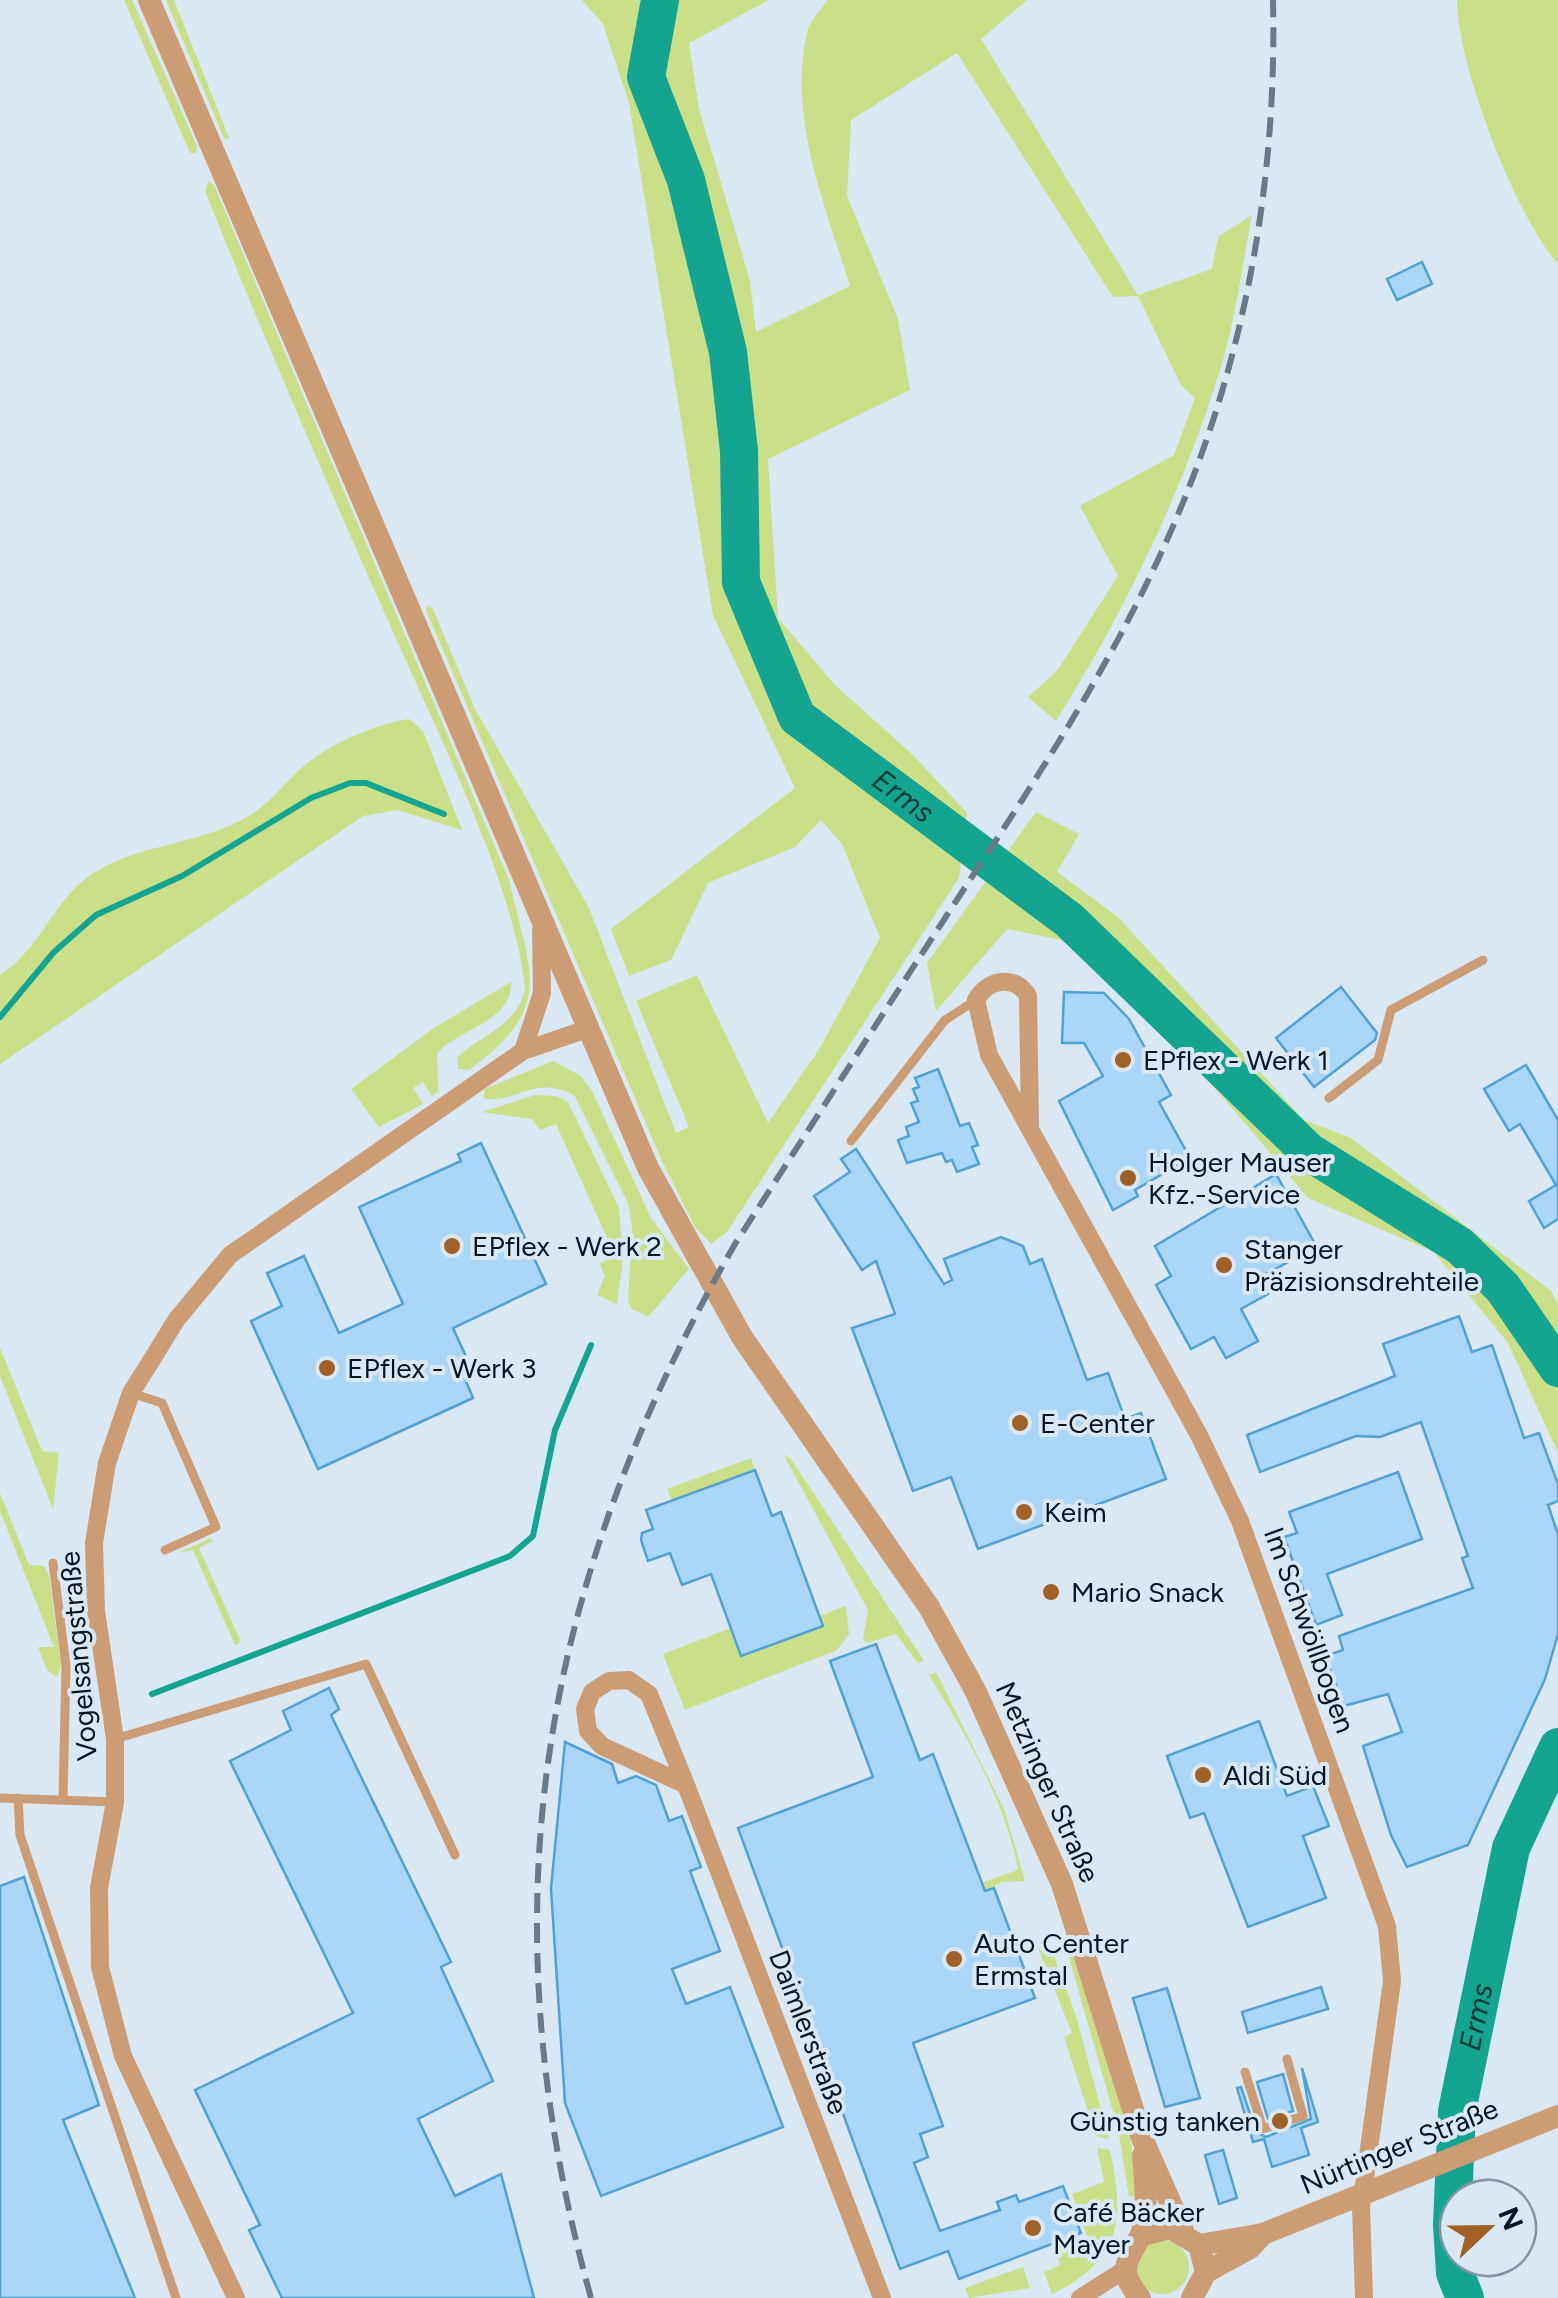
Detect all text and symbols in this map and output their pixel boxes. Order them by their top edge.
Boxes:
water label: Erms [865,761,942,831]
place label: EPflex - Werk 1 [1143,1043,1329,1077]
marker: EPflex - Werk 1 [1112,1049,1134,1071]
place label: Holger Mauser Kfz.-Service [1148,1145,1331,1211]
marker: Holger Mauser Kfz.-Service [1117,1167,1139,1189]
place label: EPflex - Werk 2 [472,1229,662,1263]
place label: Stanger Präzisionsdrehteile [1244,1232,1479,1298]
marker: EPflex - Werk 2 [441,1235,463,1257]
marker: Stanger Präzisionsdrehteile [1213,1254,1235,1276]
place label: EPflex - Werk 3 [347,1351,536,1385]
marker: EPflex - Werk 3 [316,1357,338,1379]
place label: E-Center [1040,1406,1155,1440]
marker: E-Center [1009,1412,1031,1434]
place label: Keim [1044,1495,1106,1529]
marker: Keim [1013,1501,1035,1523]
street label: Im Schwöllbogen [1257,1523,1363,1737]
street label: Vogelsangstraße [52,1550,104,1762]
place label: Mario Snack [1071,1575,1224,1609]
marker: Mario Snack [1040,1581,1062,1603]
street label: Metzinger Straße [989,1676,1107,1888]
place label: Aldi Süd [1223,1758,1327,1792]
marker: Aldi Süd [1192,1764,1214,1786]
place label: Auto Center Ermstal [974,1926,1129,1992]
street label: Daimlerstraße [762,1945,856,2119]
marker: Auto Center Ermstal [943,1948,965,1970]
water label: Erms [1451,1980,1501,2054]
street label: Nürtinger Straße [1295,2091,1503,2201]
place label: Günstig tanken [1069,2104,1260,2138]
marker: Günstig tanken [1269,2110,1291,2132]
north arrow [1438,2178,1538,2278]
place label: Café Bäcker Mayer [1053,2195,1205,2261]
text: N [1491,2202,1531,2235]
marker: Café Bäcker Mayer [1022,2217,1044,2239]

